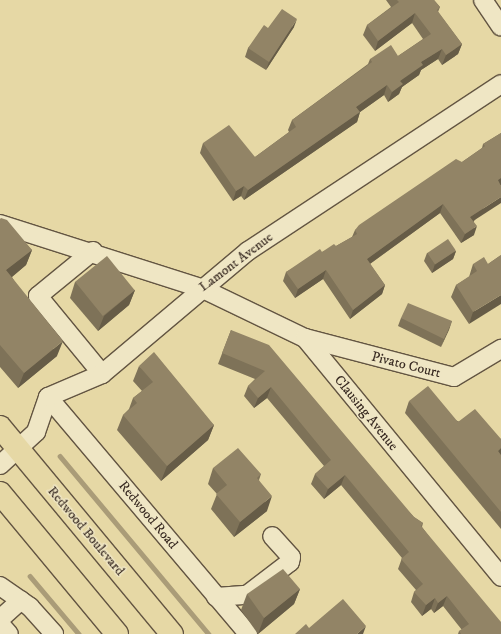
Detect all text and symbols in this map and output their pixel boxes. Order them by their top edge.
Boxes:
street label: Lamont Avenue [196,229,276,295]
street label: Pivato Court [370,348,442,382]
street label: Clausing Avenue [331,372,401,454]
street label: Redwood Road [115,478,181,552]
street label: Redwood Boulevard [44,483,128,579]

